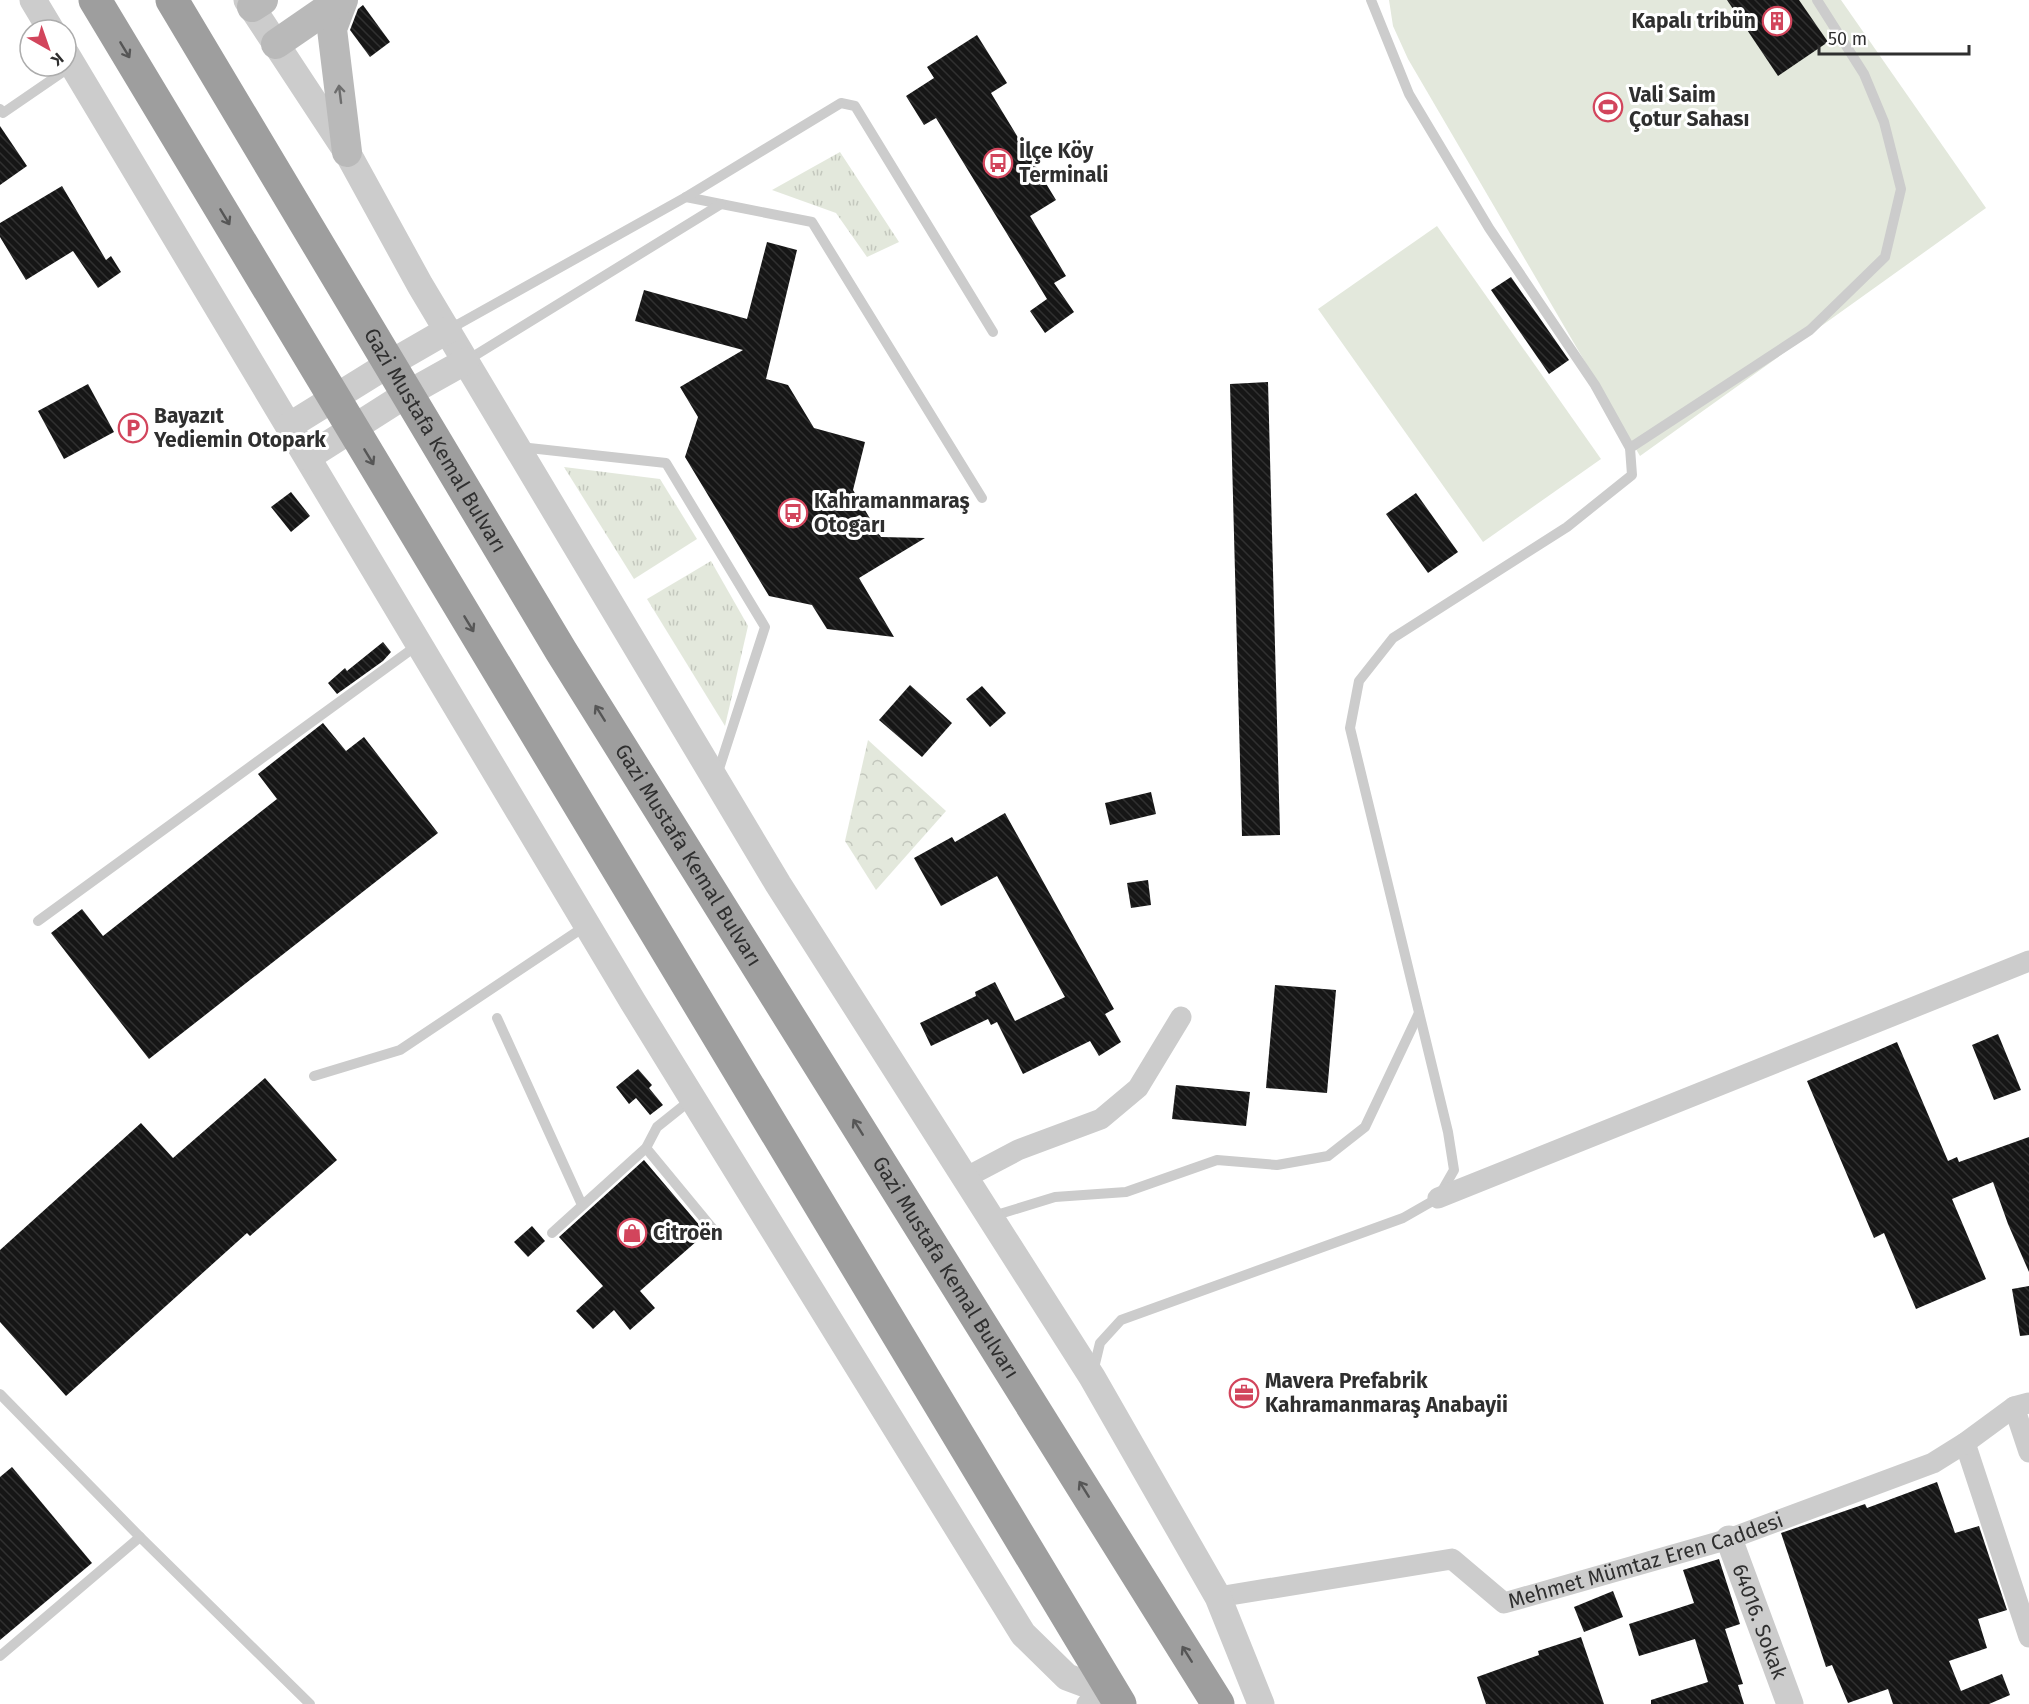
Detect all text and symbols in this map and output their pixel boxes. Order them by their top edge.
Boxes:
building icon: Kapalı tribün [1761,5,1793,37]
place label: Kapalı tribün [1632,8,1756,34]
north arrow [18,18,78,78]
scale bar [1819,18,1969,56]
text: 50 m [1828,28,1867,50]
one-way arrow [119,41,131,58]
text: K [47,49,67,70]
place label: Vali Saim Çotur Sahası [1628,82,1749,132]
one-way arrow [334,85,345,105]
sports icon: Vali Saim Çotur Sahası [1592,91,1624,123]
place label: İlçe Köy Terminali [1019,137,1108,188]
bus stop icon: İlçe Köy Terminali [982,147,1014,179]
one-way arrow [220,208,232,225]
street label: Gazi Mustafa Kemal Bulvarı [358,323,512,557]
place label: Bayazıt Yediemin Otopark [153,403,326,453]
parking icon: Bayazıt Yediemin Otopark [117,412,149,444]
one-way arrow [362,448,375,465]
place label: Kahramanmaraş Otogarı [814,488,970,538]
bus stop icon: Kahramanmaraş Otogarı [777,497,809,529]
one-way arrow [464,615,476,632]
one-way arrow [593,704,606,721]
street label: Gazi Mustafa Kemal Bulvarı [609,739,767,971]
one-way arrow [852,1119,865,1136]
street label: Gazi Mustafa Kemal Bulvarı [867,1151,1025,1383]
shop icon: Citroën [616,1217,648,1249]
place label: Citroën [653,1220,723,1246]
place label: Mavera Prefabrik Kahramanmaraş Anabayii [1265,1368,1508,1418]
office icon: Mavera Prefabrik Kahramanmaraş Anabayii [1228,1377,1260,1409]
one-way arrow [1077,1481,1089,1498]
street label: Mehmet Mümtaz Eren Caddesi [1505,1507,1787,1614]
street label: 64016. Sokak [1726,1560,1793,1683]
one-way arrow [1181,1646,1193,1663]

